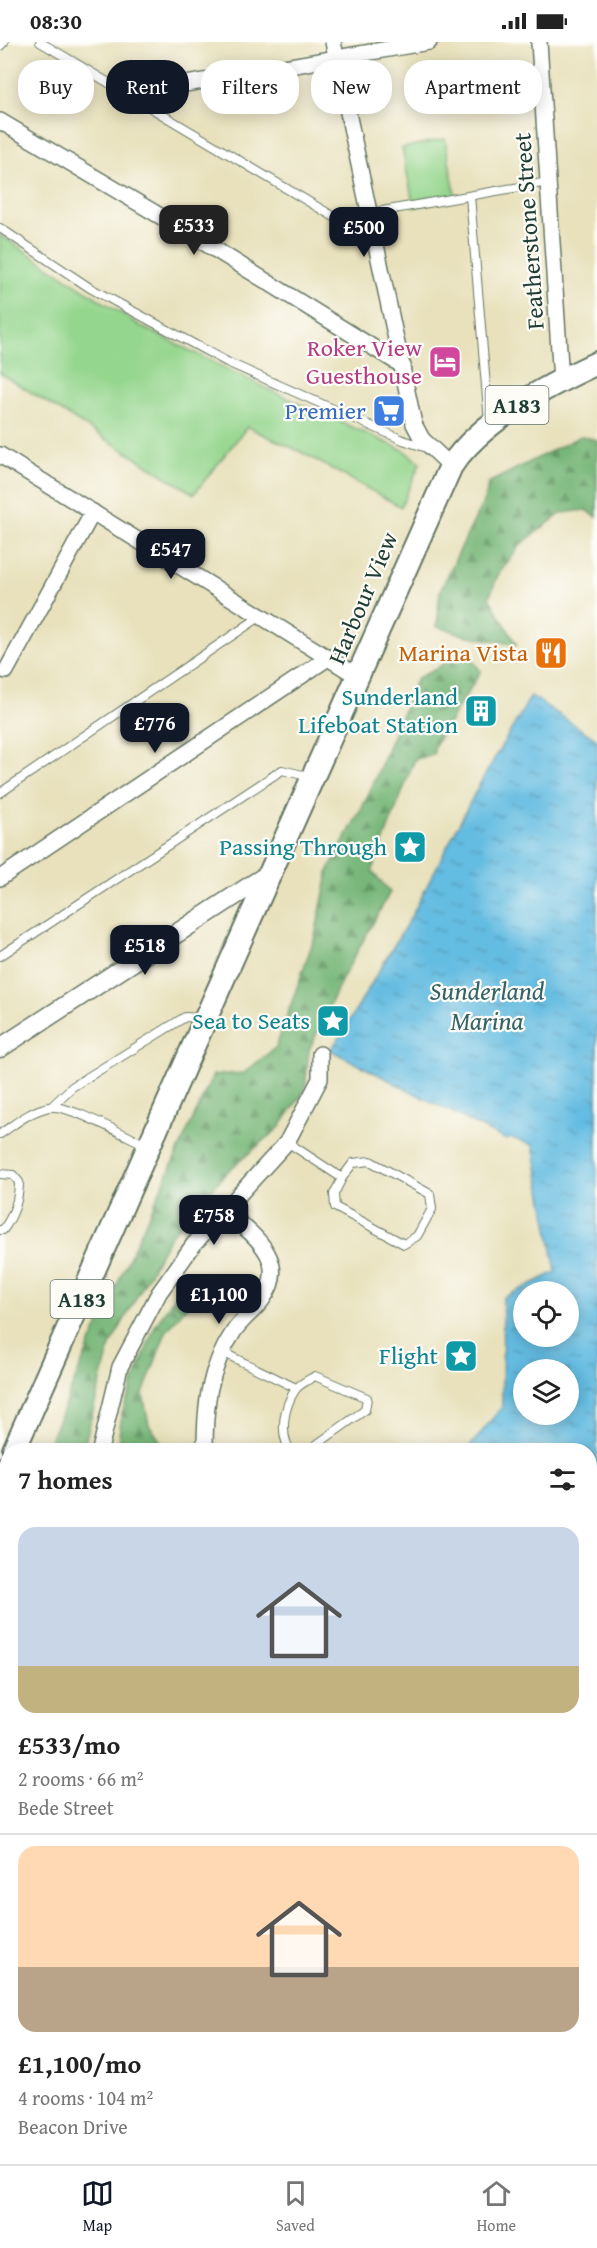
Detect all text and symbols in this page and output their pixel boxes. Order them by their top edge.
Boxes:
text: 08:30 [30,5,82,37]
chip: Buy [18,60,94,114]
chip: Rent [106,60,189,114]
chip: Filters [201,60,299,114]
chip: New [311,60,392,114]
chip: Apartment [404,60,542,114]
street label: Featherstone Street [504,131,553,331]
pin: £533 [158,205,230,256]
pin: £500 [328,207,400,258]
text: £533 [173,210,215,239]
text: £500 [343,212,385,241]
place label: Roker View Guesthouse [306,330,422,393]
hotel icon: Roker View Guesthouse [427,344,463,380]
road number: A183 [486,386,548,424]
place label: Premier [285,393,366,428]
supermarket icon: Premier [371,393,407,429]
street label: Harbour View [319,526,406,669]
pin: £547 [135,529,207,580]
text: £547 [150,534,192,563]
place label: Marina Vista [398,635,529,670]
restaurant icon: Marina Vista [533,635,569,671]
place label: Sunderland Lifeboat Station [298,679,459,742]
building icon: Sunderland Lifeboat Station [463,693,499,729]
pin: £776 [119,703,191,754]
text: £776 [134,708,176,737]
place label: Passing Through [219,829,388,864]
place icon: Passing Through [392,829,428,865]
pin: £518 [109,925,181,976]
text: £518 [124,930,166,959]
water label: Sunderland Marina [430,971,544,1040]
place label: Sea to Seats [192,1003,310,1038]
place icon: Sea to Seats [315,1003,351,1039]
pin: £758 [178,1195,250,1246]
text: £758 [193,1200,235,1229]
pin: £1,100 [170,1274,268,1325]
text: £1,100 [190,1279,248,1308]
road number: A183 [50,1280,113,1318]
map controls [513,1281,579,1425]
button: locate [513,1281,579,1347]
place label: Flight [379,1338,439,1373]
place icon: Flight [443,1338,479,1374]
button: layers [513,1359,579,1425]
text: 7 homes [18,1460,113,1499]
icon: filters [546,1463,579,1496]
icon: home [245,1566,353,1674]
text: £533/mo [18,1725,120,1764]
text: 2 rooms · 66 m² [18,1764,144,1793]
text: Bede Street [18,1793,114,1822]
icon: home [245,1885,353,1993]
text: £1,100/mo [18,2044,141,2083]
text: 4 rooms · 104 m² [18,2083,153,2112]
text: Beacon Drive [18,2112,128,2141]
tab: Map [81,2177,114,2237]
tab: Saved [276,2177,315,2237]
tab: Home [477,2177,516,2237]

